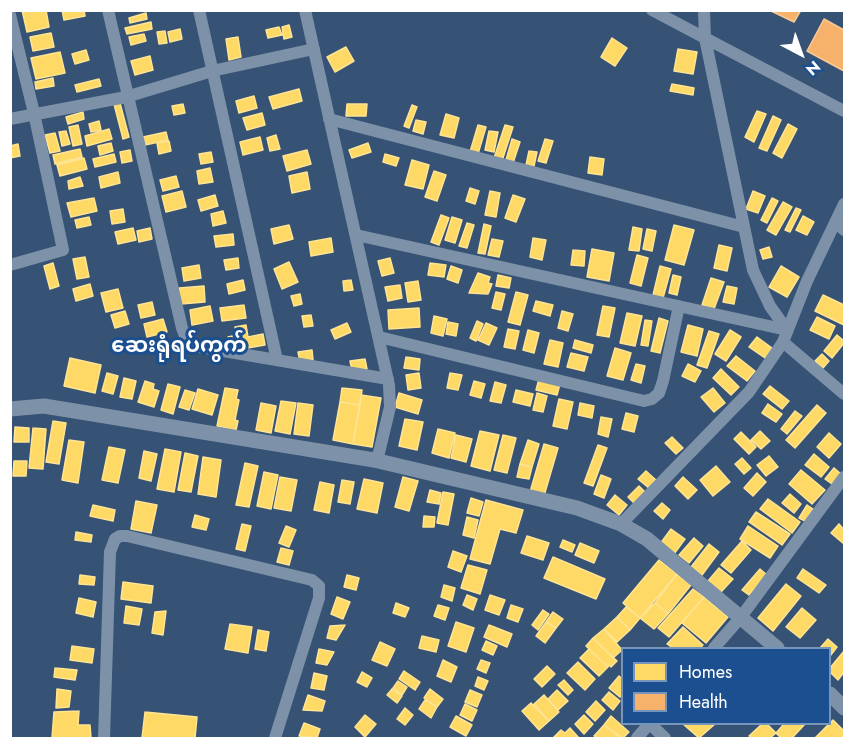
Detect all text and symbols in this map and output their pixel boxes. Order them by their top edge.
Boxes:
north arrow [771,24,831,84]
text: N [801,55,825,81]
district label: ဆေးရုံရပ်ကွက် [111,334,247,360]
legend [621,647,831,725]
text: Homes [679,659,732,685]
text: Health [679,689,728,715]

